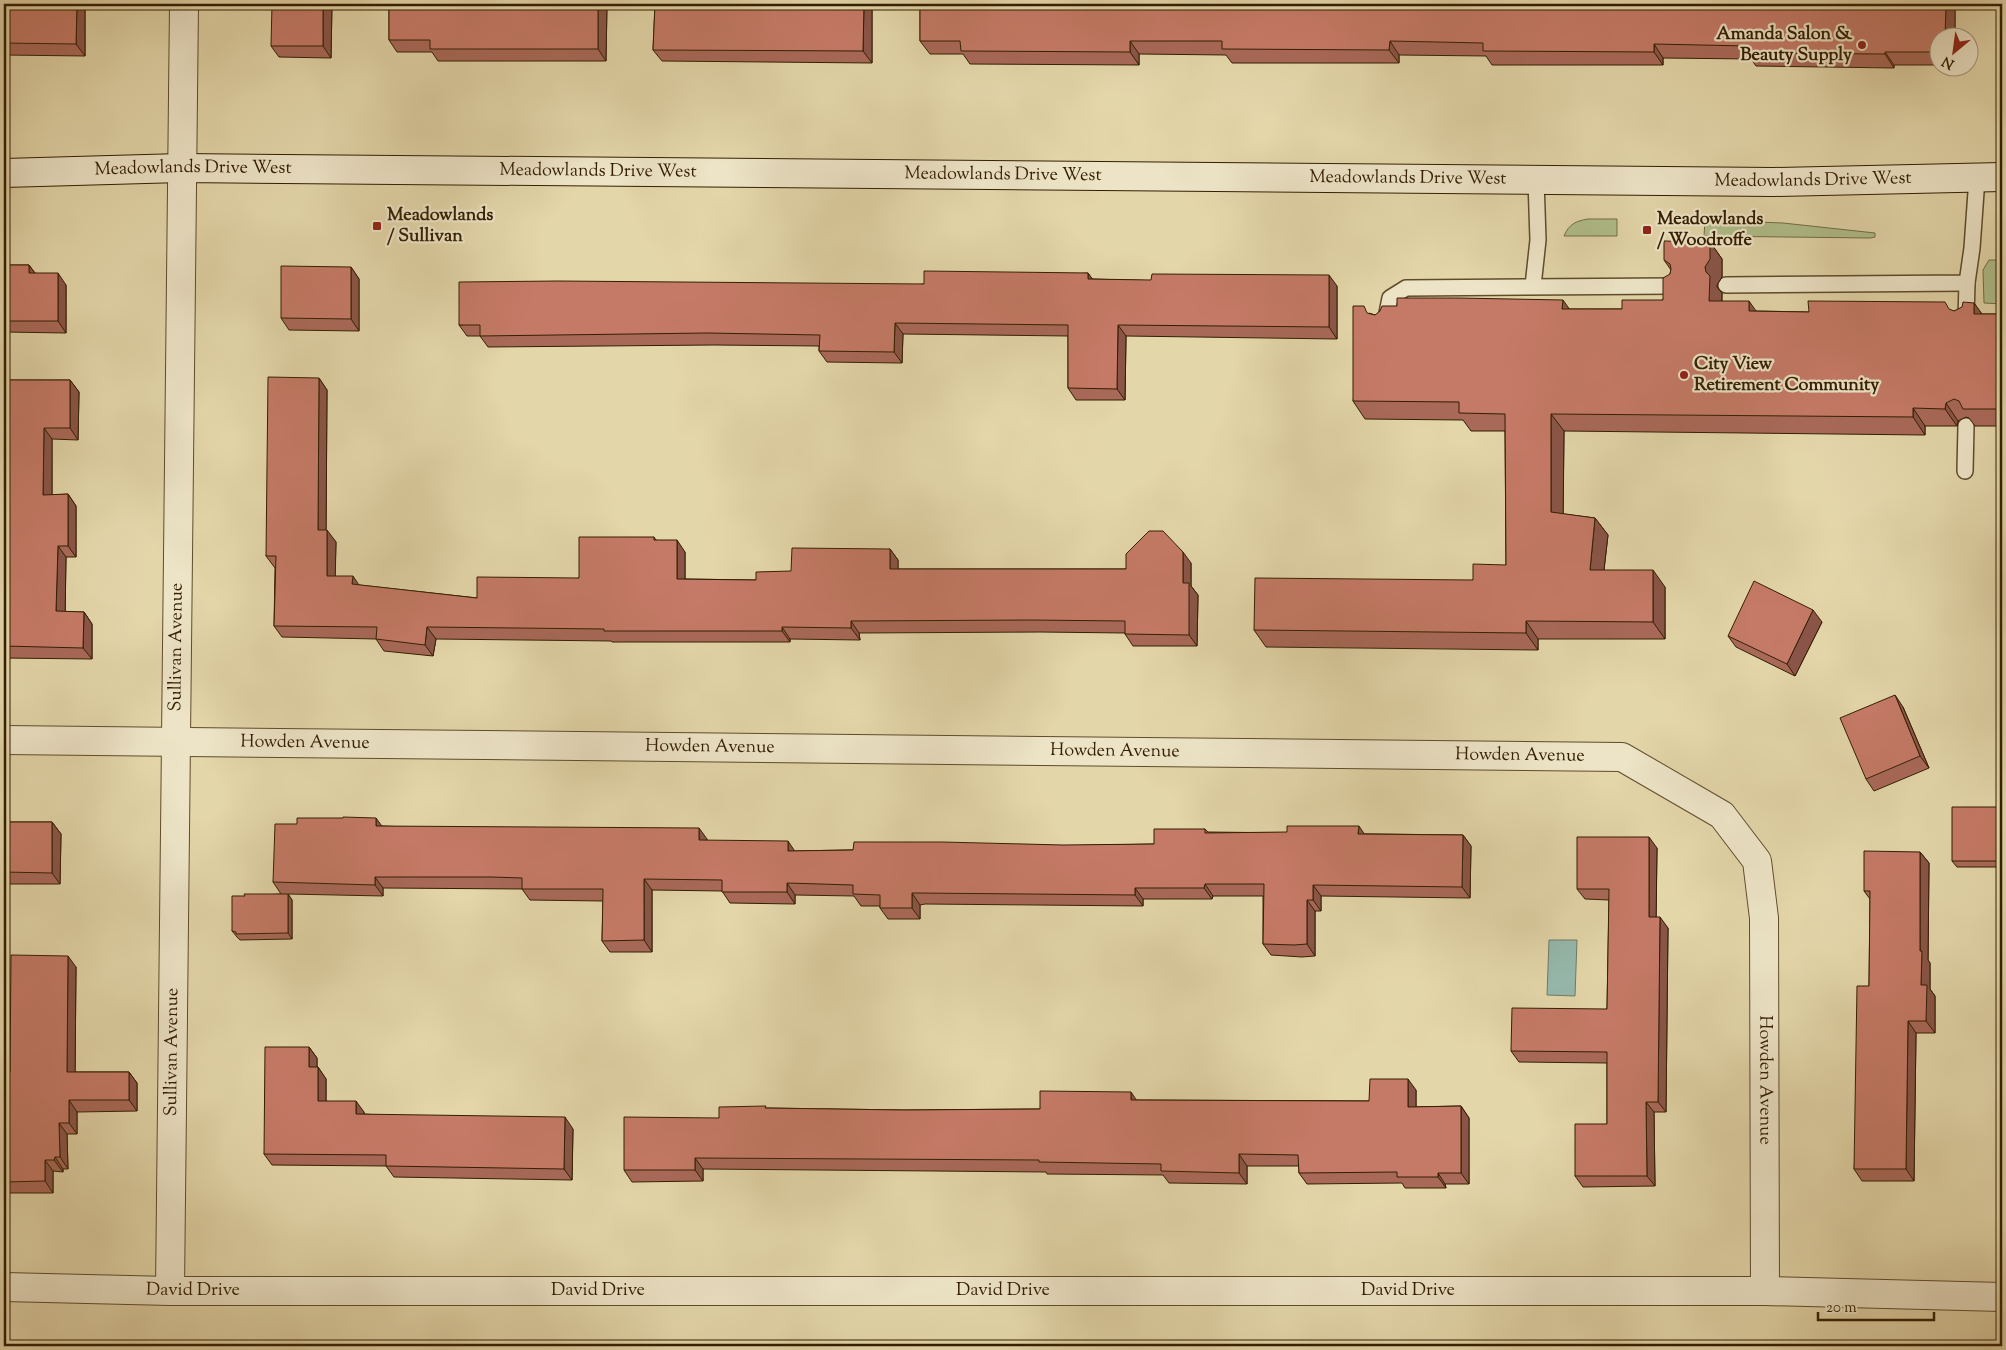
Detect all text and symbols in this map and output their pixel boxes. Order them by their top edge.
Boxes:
place label: Amanda Salon & Beauty Supply [1716,22,1853,69]
north arrow [1928,28,1978,78]
marker: Amanda Salon & Beauty Supply [1856,39,1868,51]
text: N [1939,50,1958,73]
street label: Meadowlands Drive West [94,155,292,183]
street label: Meadowlands Drive West [499,158,697,186]
street label: Meadowlands Drive West [904,161,1102,189]
street label: Meadowlands Drive West [1309,165,1507,193]
street label: Meadowlands Drive West [1714,166,1912,195]
place label: Meadowlands / Sullivan [387,203,493,250]
place label: Meadowlands / Woodroffe [1657,207,1763,254]
marker: Meadowlands / Sullivan [371,220,383,232]
marker: Meadowlands / Woodroffe [1641,224,1653,236]
place label: City View Retirement Community [1694,352,1879,399]
marker: City View Retirement Community [1678,369,1690,381]
street label: Sullivan Avenue [163,583,191,711]
street label: Howden Avenue [240,729,370,757]
street label: Howden Avenue [645,734,775,761]
street label: Howden Avenue [1050,738,1180,765]
street label: Howden Avenue [1455,742,1585,770]
street label: Sullivan Avenue [159,988,186,1116]
street label: Howden Avenue [1751,1015,1778,1145]
street label: David Drive [146,1277,240,1304]
street label: David Drive [551,1278,645,1304]
street label: David Drive [956,1278,1050,1304]
street label: David Drive [1361,1278,1455,1304]
scale bar [1818,1290,1935,1322]
text: 20 m [1826,1298,1857,1319]

